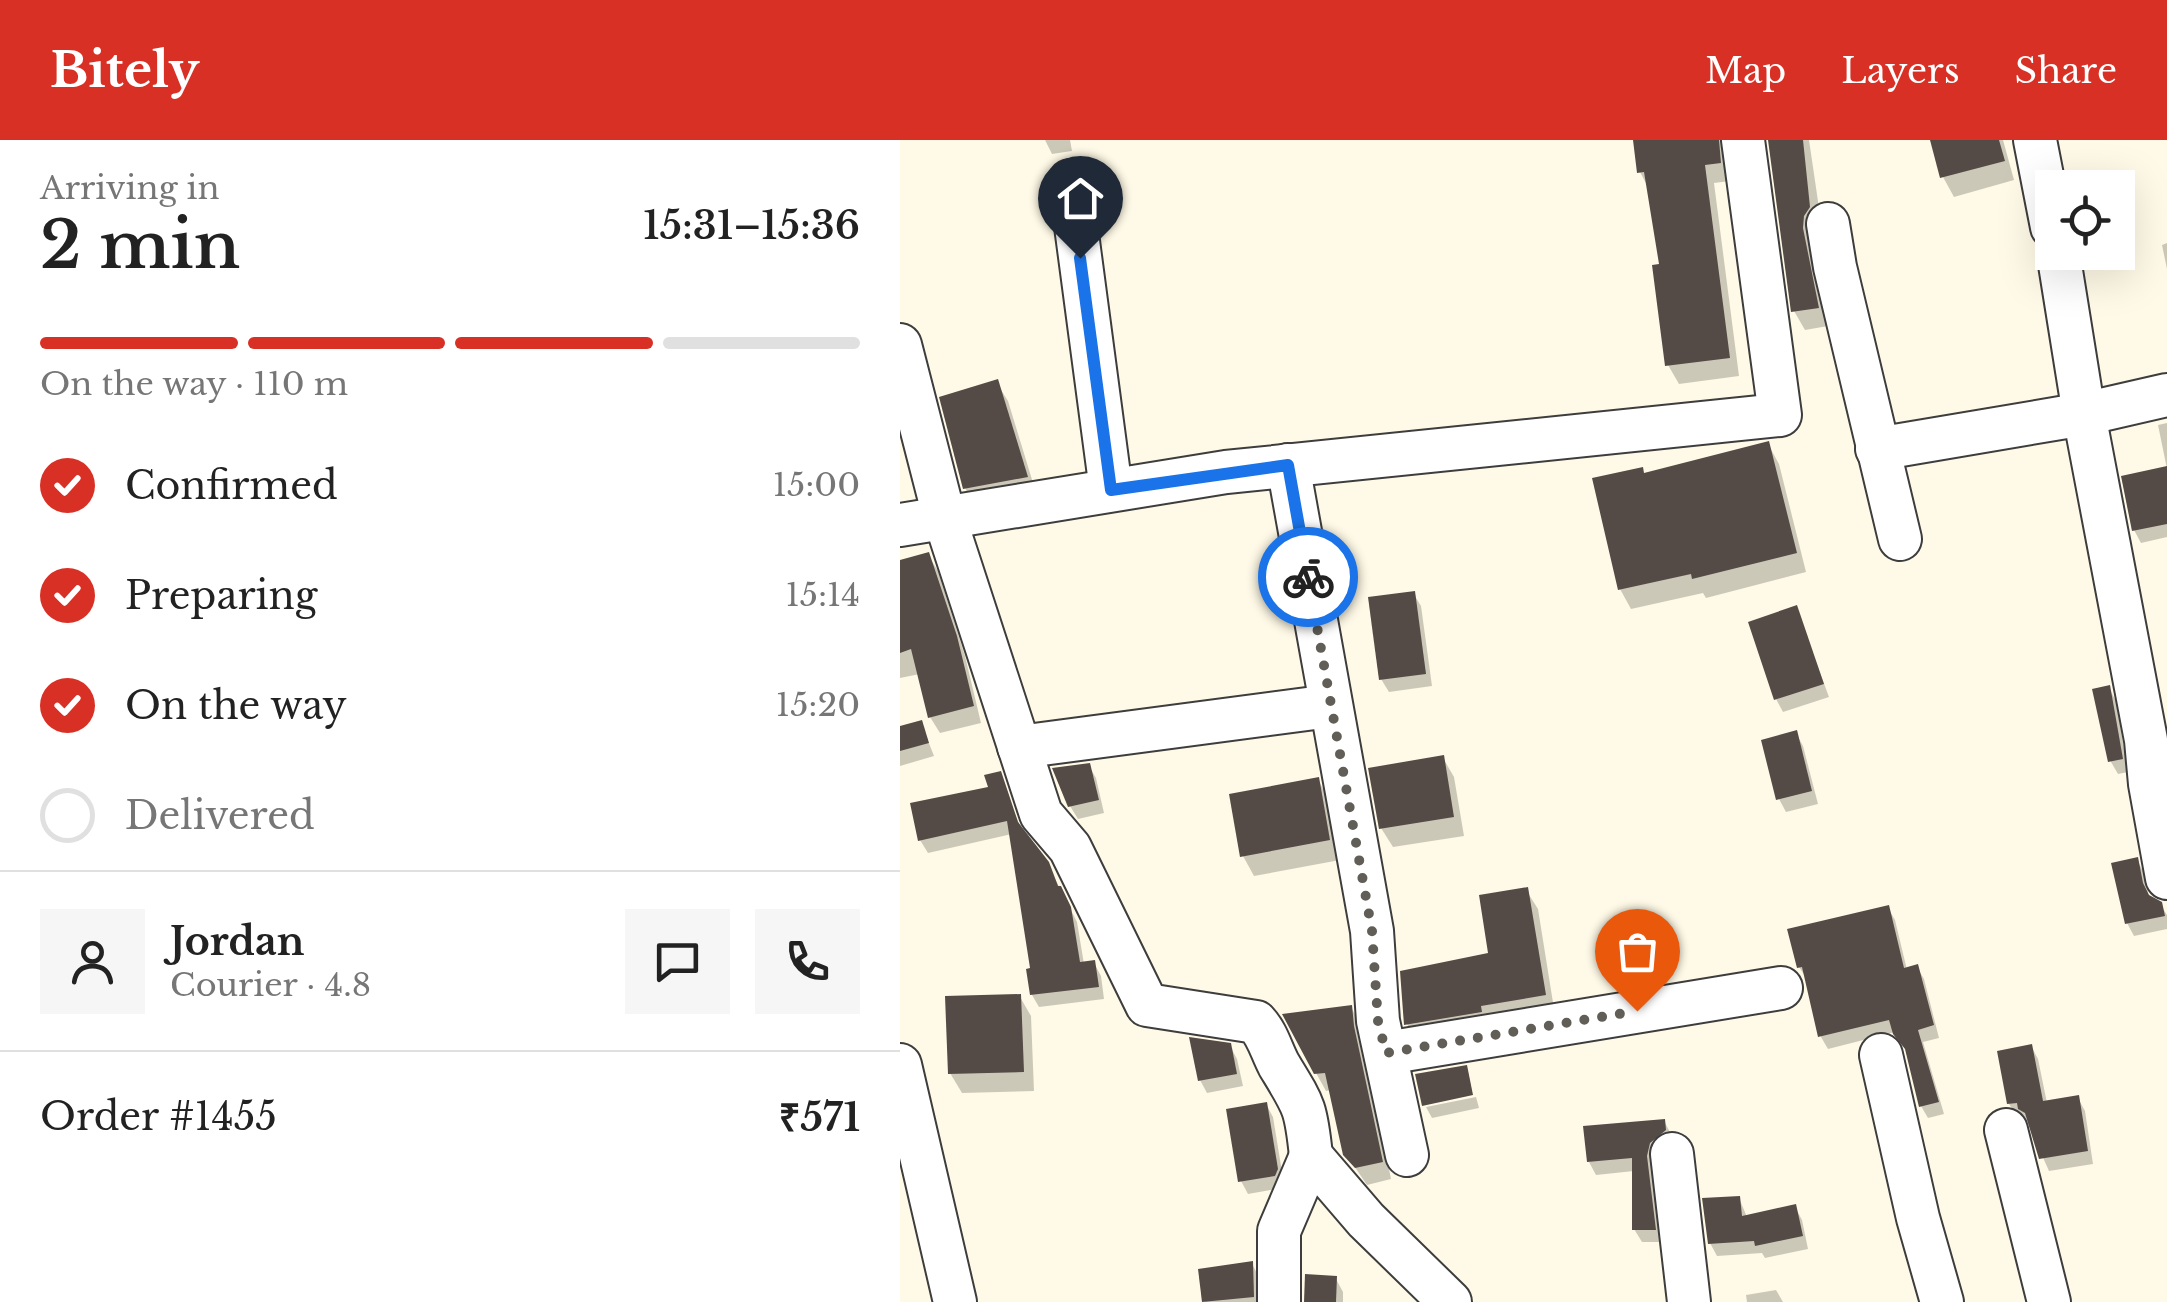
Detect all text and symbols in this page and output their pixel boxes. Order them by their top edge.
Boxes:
text: Bitely [50,40,199,100]
text: Map [1705,49,1786,92]
text: Layers [1841,49,1960,92]
text: Share [2015,49,2117,92]
pin [1038,156,1123,259]
text: Arriving in [40,168,219,208]
map controls [2035,170,2135,270]
button: locate [2035,170,2135,270]
icon: home [1053,171,1108,226]
text: 15:31–15:36 [643,202,860,249]
text: 2 min [40,205,240,286]
text: On the way · 110 m [40,364,348,404]
icon: check [40,458,95,513]
text: Confirmed [125,462,338,509]
text: 15:00 [773,465,860,505]
courier [1258,527,1358,627]
icon: bike [1281,550,1336,605]
icon: check [40,568,95,623]
text: Preparing [125,572,317,619]
text: 15:14 [785,575,860,615]
icon: check [40,678,95,733]
text: On the way [125,682,347,729]
text: 15:20 [776,685,860,725]
text: Delivered [125,792,315,839]
button: person [40,909,145,1014]
button: chat [625,909,730,1014]
button: phone [755,909,860,1014]
pin [1595,909,1680,1012]
text: Jordan [170,918,304,965]
icon: bag [1610,924,1665,979]
text: Courier · 4.8 [170,965,371,1005]
text: Order #1455 [40,1093,277,1140]
text: ₹571 [779,1094,860,1141]

